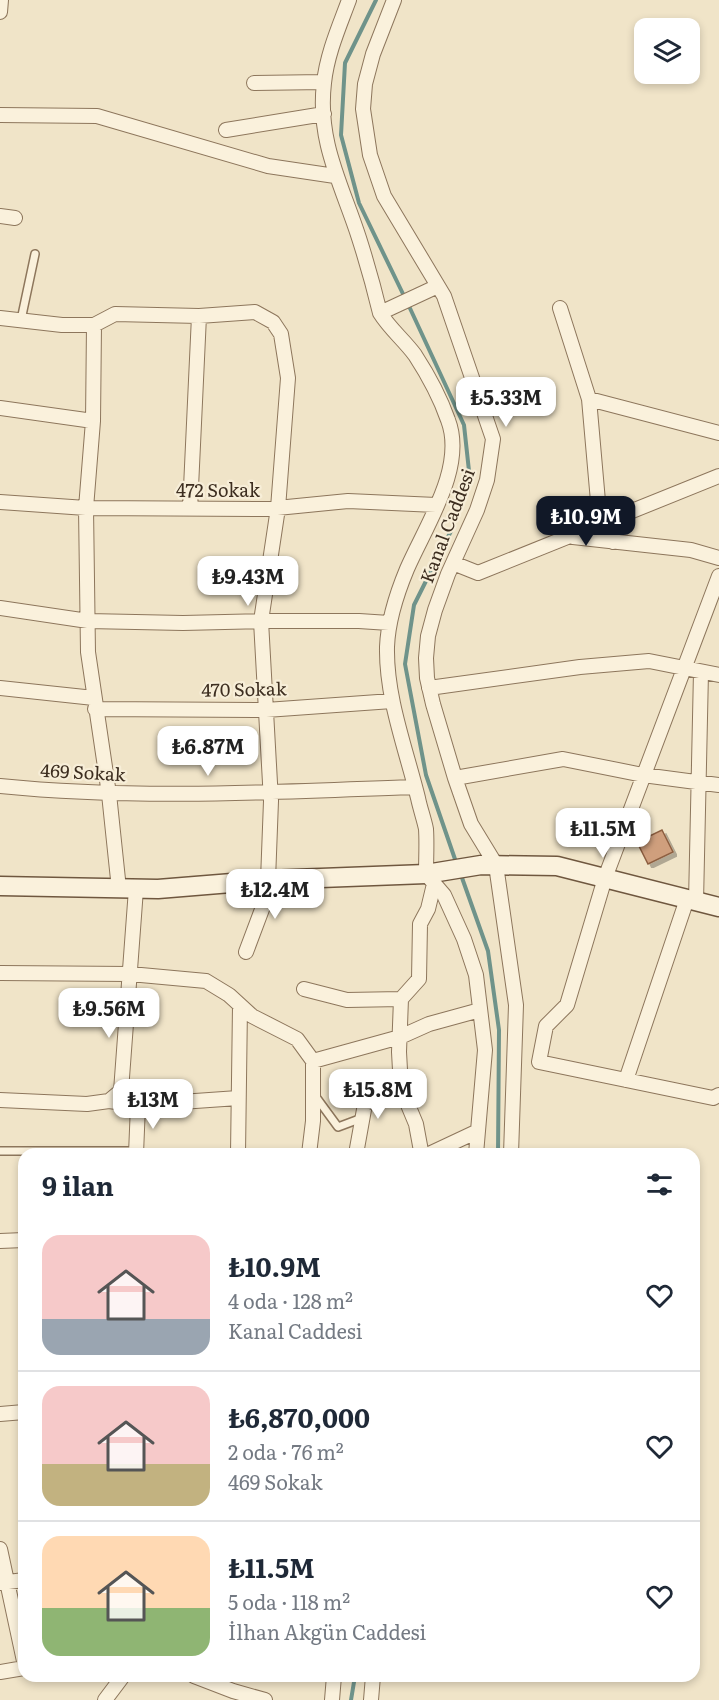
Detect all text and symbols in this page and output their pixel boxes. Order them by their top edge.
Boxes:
map controls [634,18,700,84]
button: layers [634,18,700,84]
pin: ₺5.33M [457,377,555,428]
text: ₺5.33M [470,381,542,411]
street label: Kanal Caddesi [412,464,481,587]
street label: 472 Sokak [176,476,261,503]
pin: ₺10.9M [537,496,635,547]
text: ₺10.9M [550,500,622,530]
pin: ₺9.43M [199,556,297,607]
text: ₺9.43M [211,560,285,590]
street label: 470 Sokak [201,674,288,703]
pin: ₺6.87M [159,726,257,777]
text: ₺6.87M [171,730,245,760]
street label: 469 Sokak [40,756,127,787]
pin: ₺11.5M [554,808,652,859]
text: ₺11.5M [570,812,636,842]
pin: ₺12.4M [226,869,324,920]
text: ₺12.4M [240,873,310,903]
pin: ₺9.56M [60,988,158,1039]
text: ₺9.56M [72,992,146,1022]
pin: ₺15.8M [329,1069,427,1120]
text: ₺15.8M [343,1073,413,1103]
pin: ₺13M [117,1079,189,1130]
text: ₺13M [127,1083,179,1113]
text: 9 ilan [42,1165,114,1204]
icon: filters [643,1168,676,1201]
text: ₺10.9M [228,1246,321,1285]
icon: home [90,1259,162,1331]
icon: heart [643,1279,676,1312]
text: 4 oda · 128 m² [228,1285,353,1315]
text: Kanal Caddesi [228,1315,362,1345]
text: ₺6,870,000 [228,1397,370,1436]
icon: home [90,1410,162,1482]
icon: heart [643,1430,676,1463]
text: 2 oda · 76 m² [228,1436,344,1466]
text: 469 Sokak [228,1466,323,1496]
text: ₺11.5M [228,1547,315,1586]
icon: home [90,1560,162,1632]
icon: heart [643,1580,676,1613]
text: 5 oda · 118 m² [228,1586,350,1616]
text: İlhan Akgün Caddesi [228,1616,426,1646]

